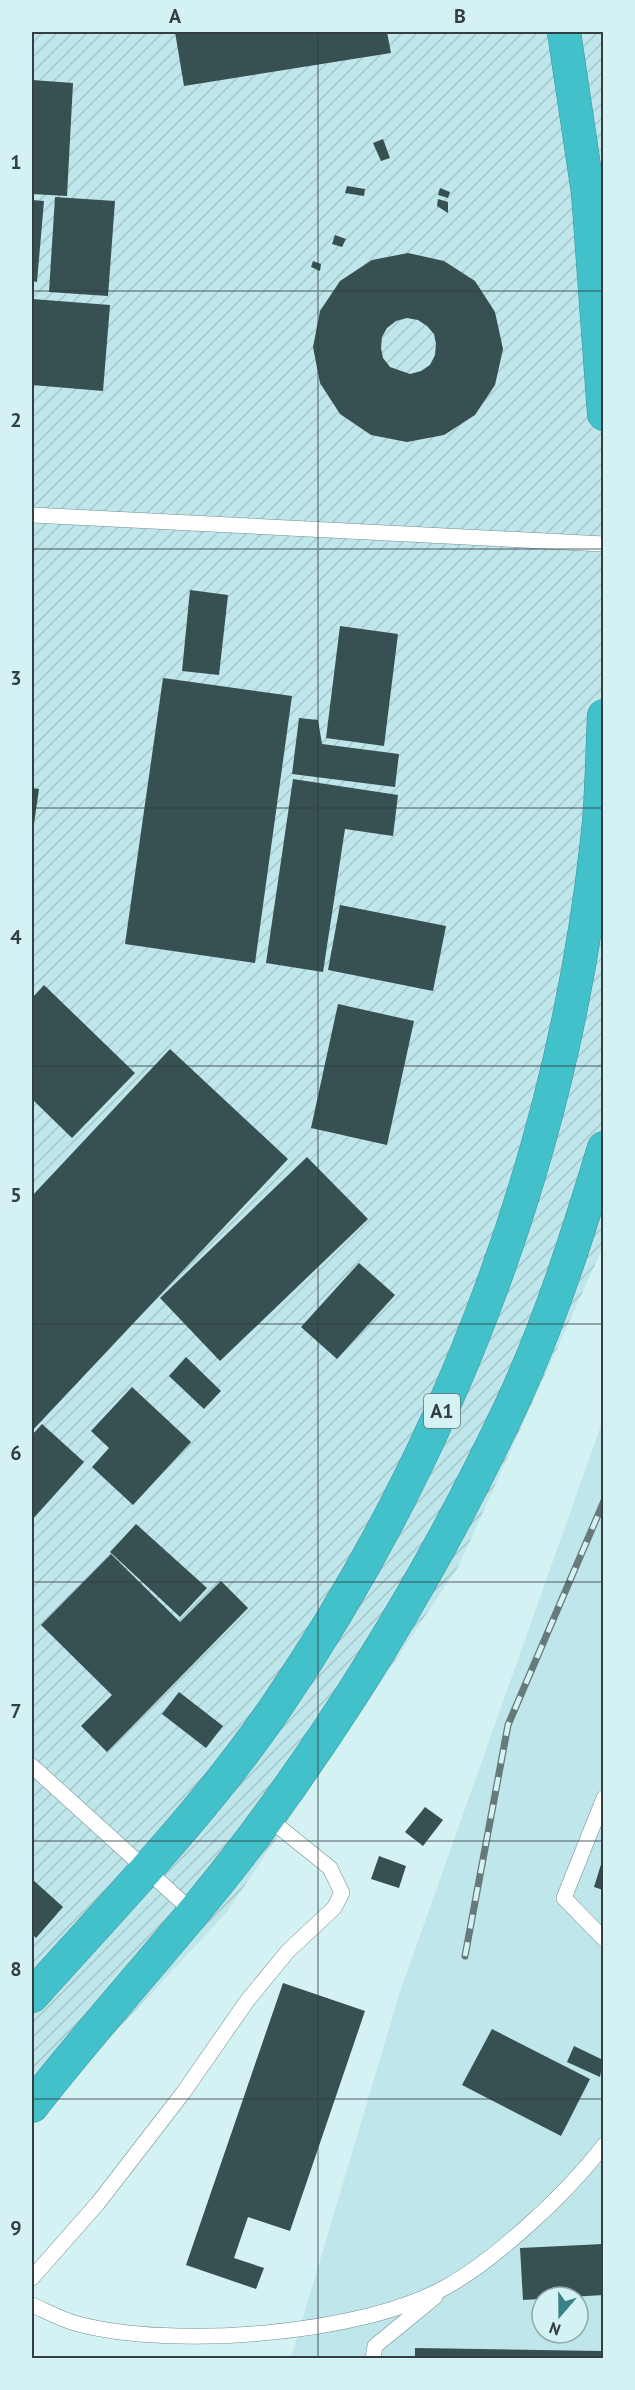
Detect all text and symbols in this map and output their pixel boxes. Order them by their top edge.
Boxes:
text: A [169,3,182,29]
text: B [454,3,466,29]
text: 1 [10,149,22,175]
text: 2 [10,407,22,433]
text: 3 [10,665,22,691]
text: 4 [10,924,22,950]
text: 5 [10,1182,22,1208]
road number: A1 [424,1394,460,1428]
text: 6 [10,1440,22,1466]
text: 7 [10,1698,22,1724]
text: 8 [10,1956,22,1982]
text: 9 [10,2215,22,2241]
north arrow [530,2285,590,2345]
text: N [547,2318,563,2340]

